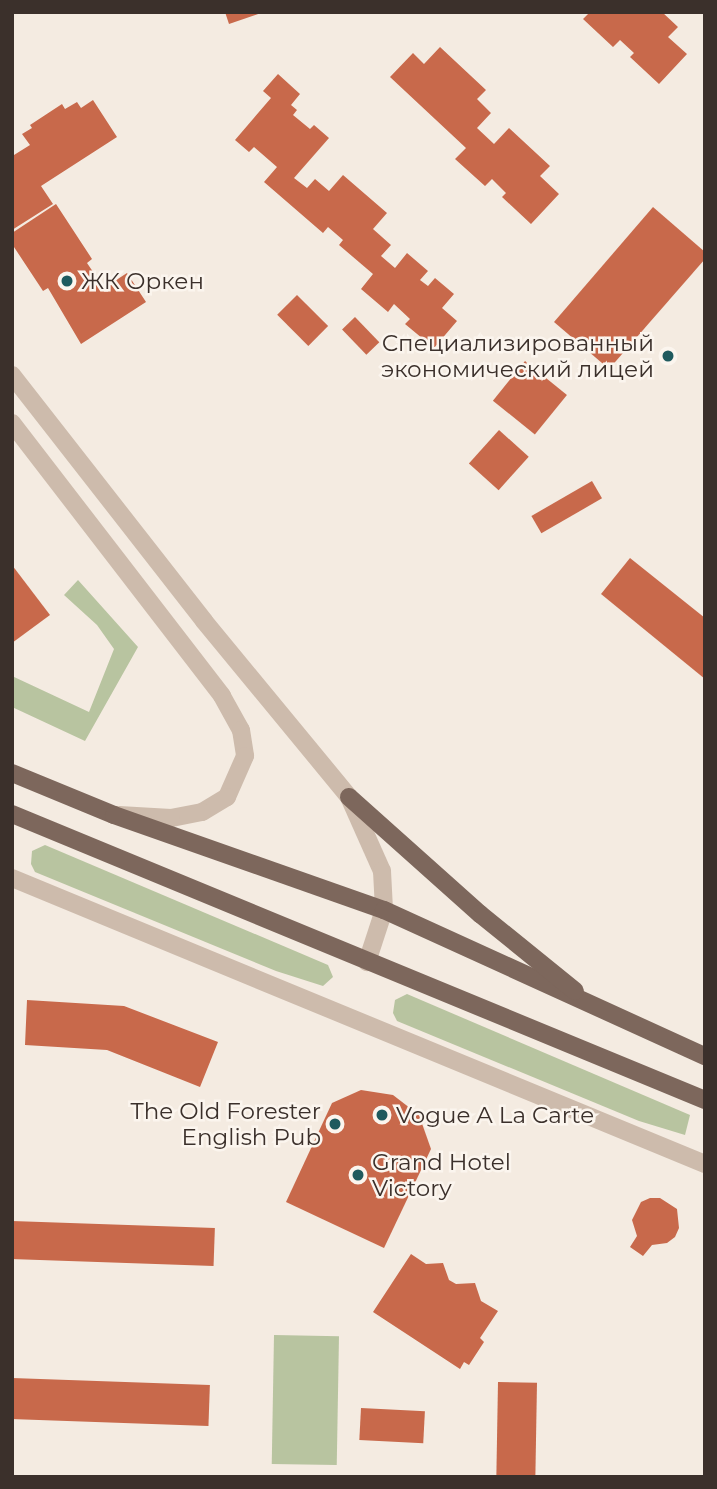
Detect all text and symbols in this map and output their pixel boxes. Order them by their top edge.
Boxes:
place label: ЖК Оркен [81,267,204,295]
marker: ЖК Оркен [59,273,75,289]
place label: Специализированный экономический лицей [381,329,654,383]
marker: Специализированный экономический лицей [660,348,676,364]
place label: The Old Forester English Pub [131,1097,321,1151]
place label: Vogue A La Carte [396,1101,594,1129]
marker: Vogue A La Carte [374,1107,390,1123]
marker: The Old Forester English Pub [327,1116,343,1132]
place label: Grand Hotel Victory [372,1148,511,1202]
marker: Grand Hotel Victory [350,1167,366,1183]

